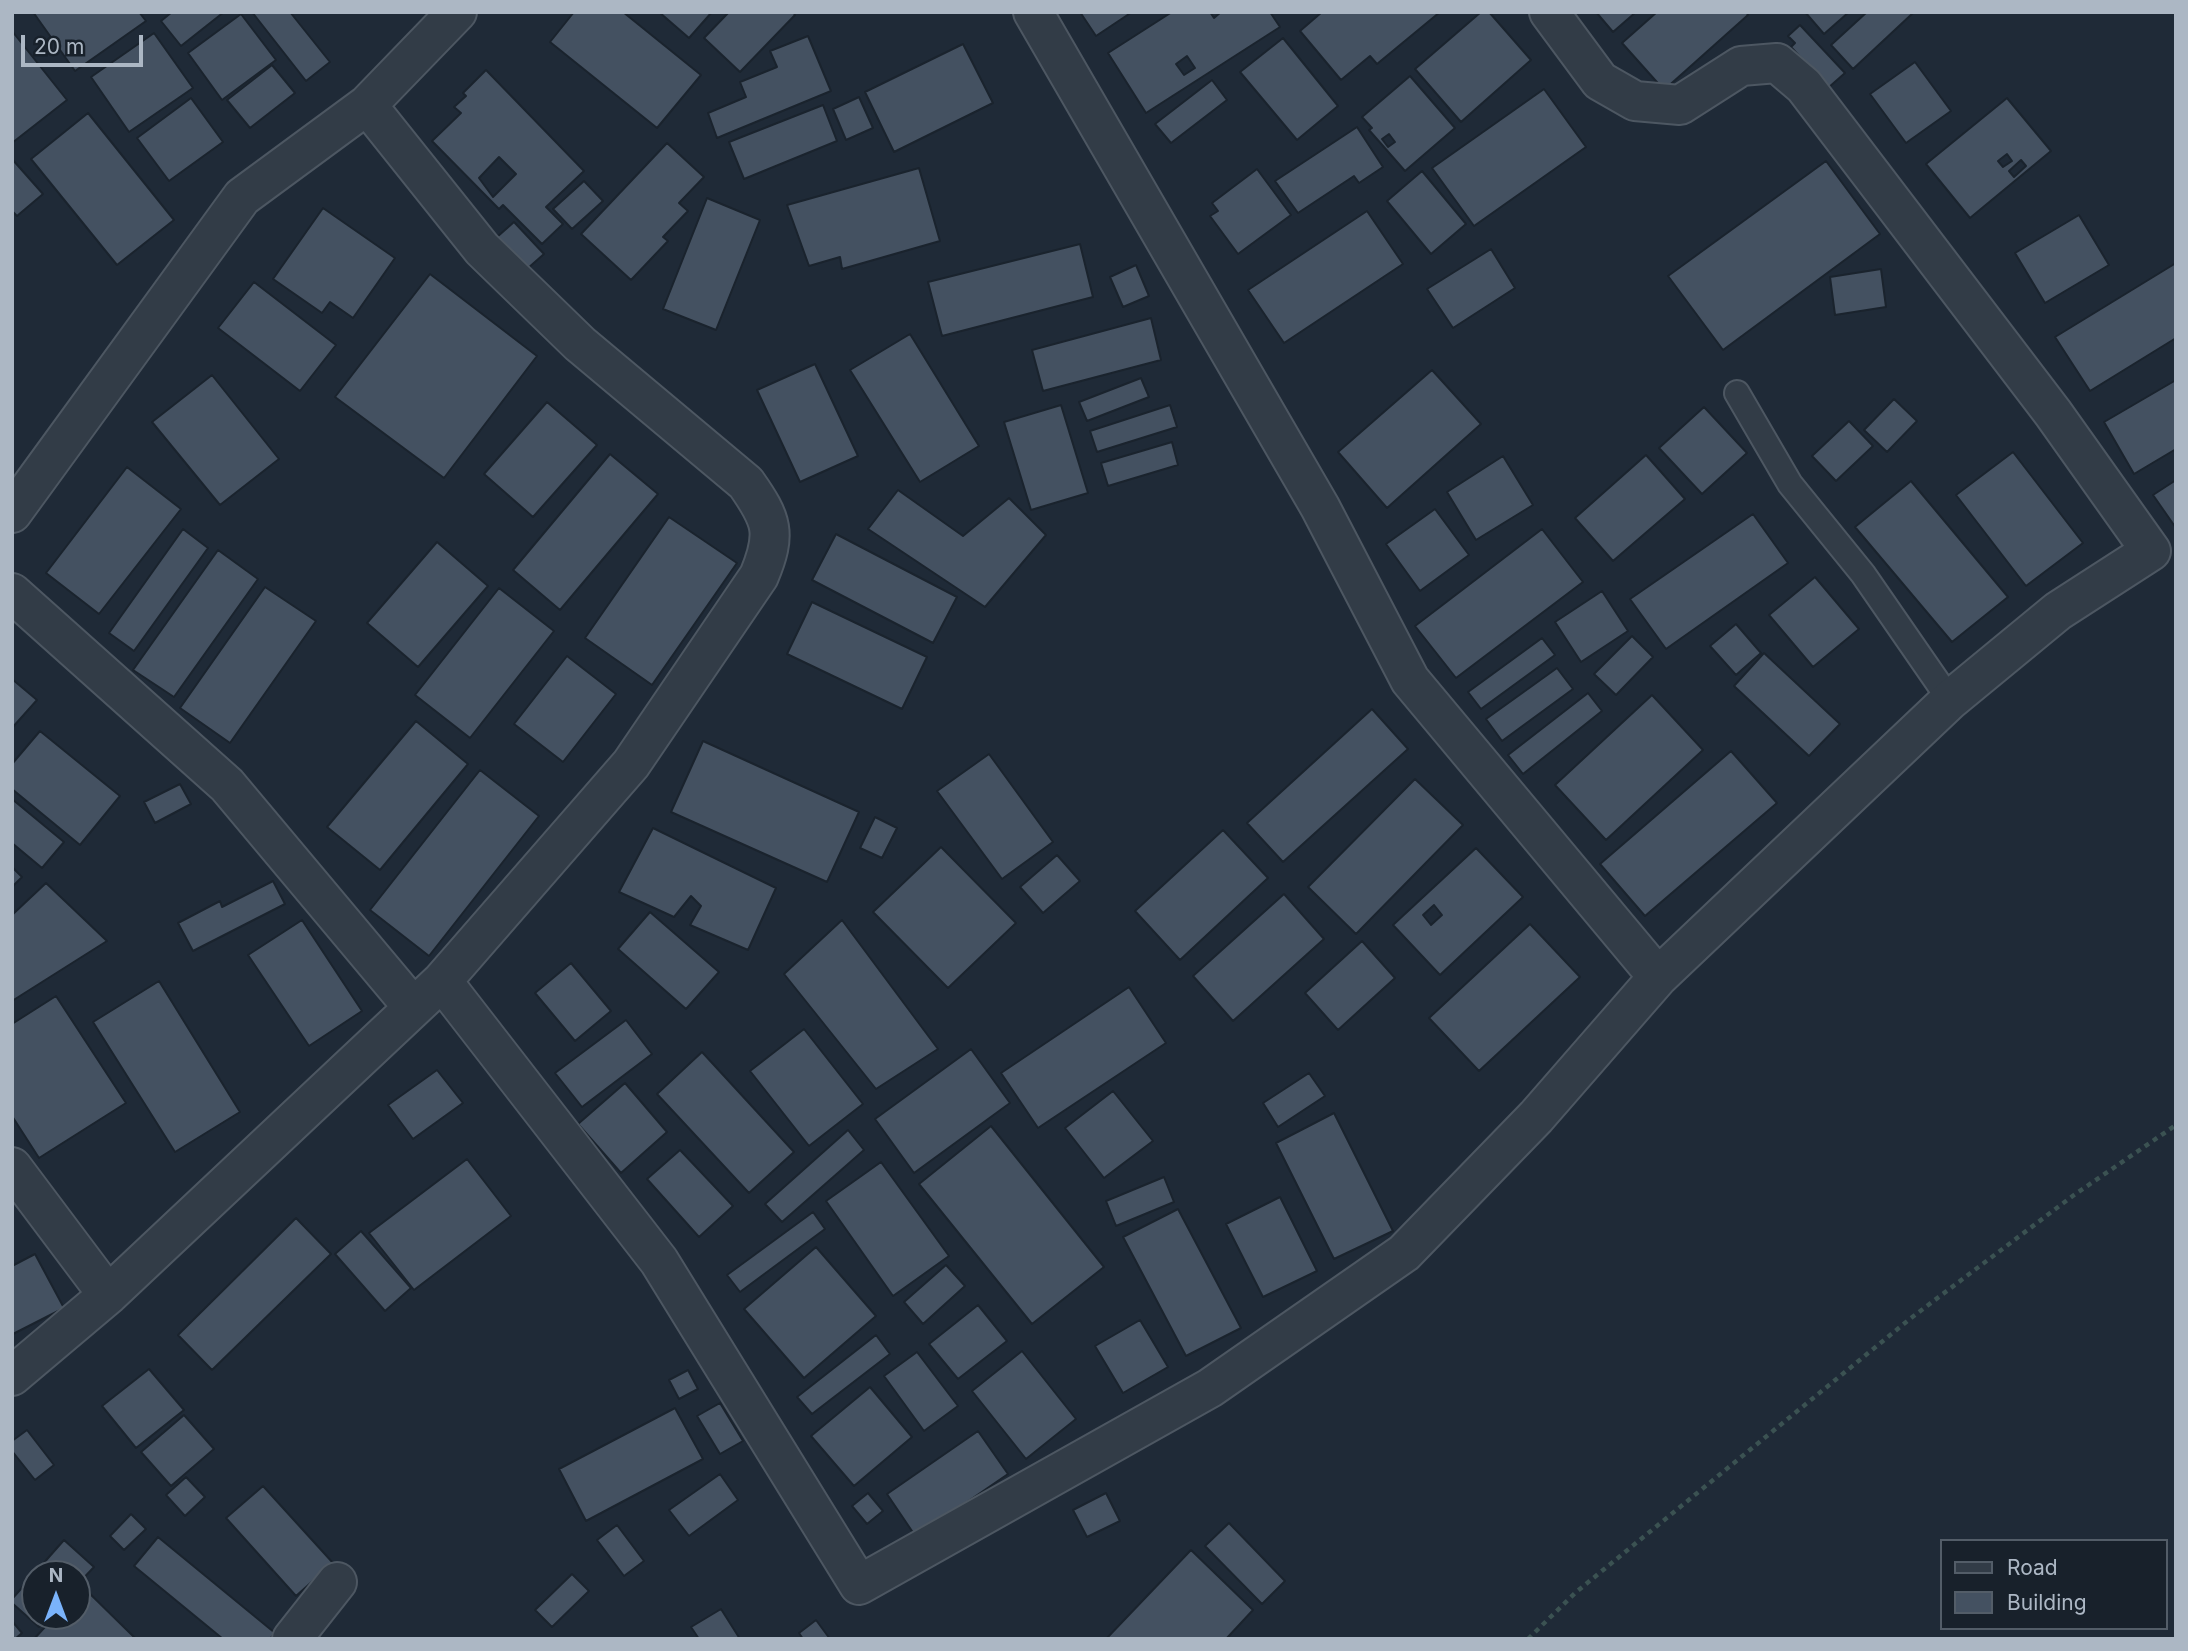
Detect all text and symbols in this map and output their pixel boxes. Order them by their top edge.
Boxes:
scale bar [24,21,147,65]
text: 20 m [34,34,84,59]
legend [1940,1539,2167,1630]
text: Road [2007,1555,2058,1580]
north arrow [21,1560,91,1630]
text: N [49,1564,63,1587]
text: Building [2007,1590,2087,1615]

